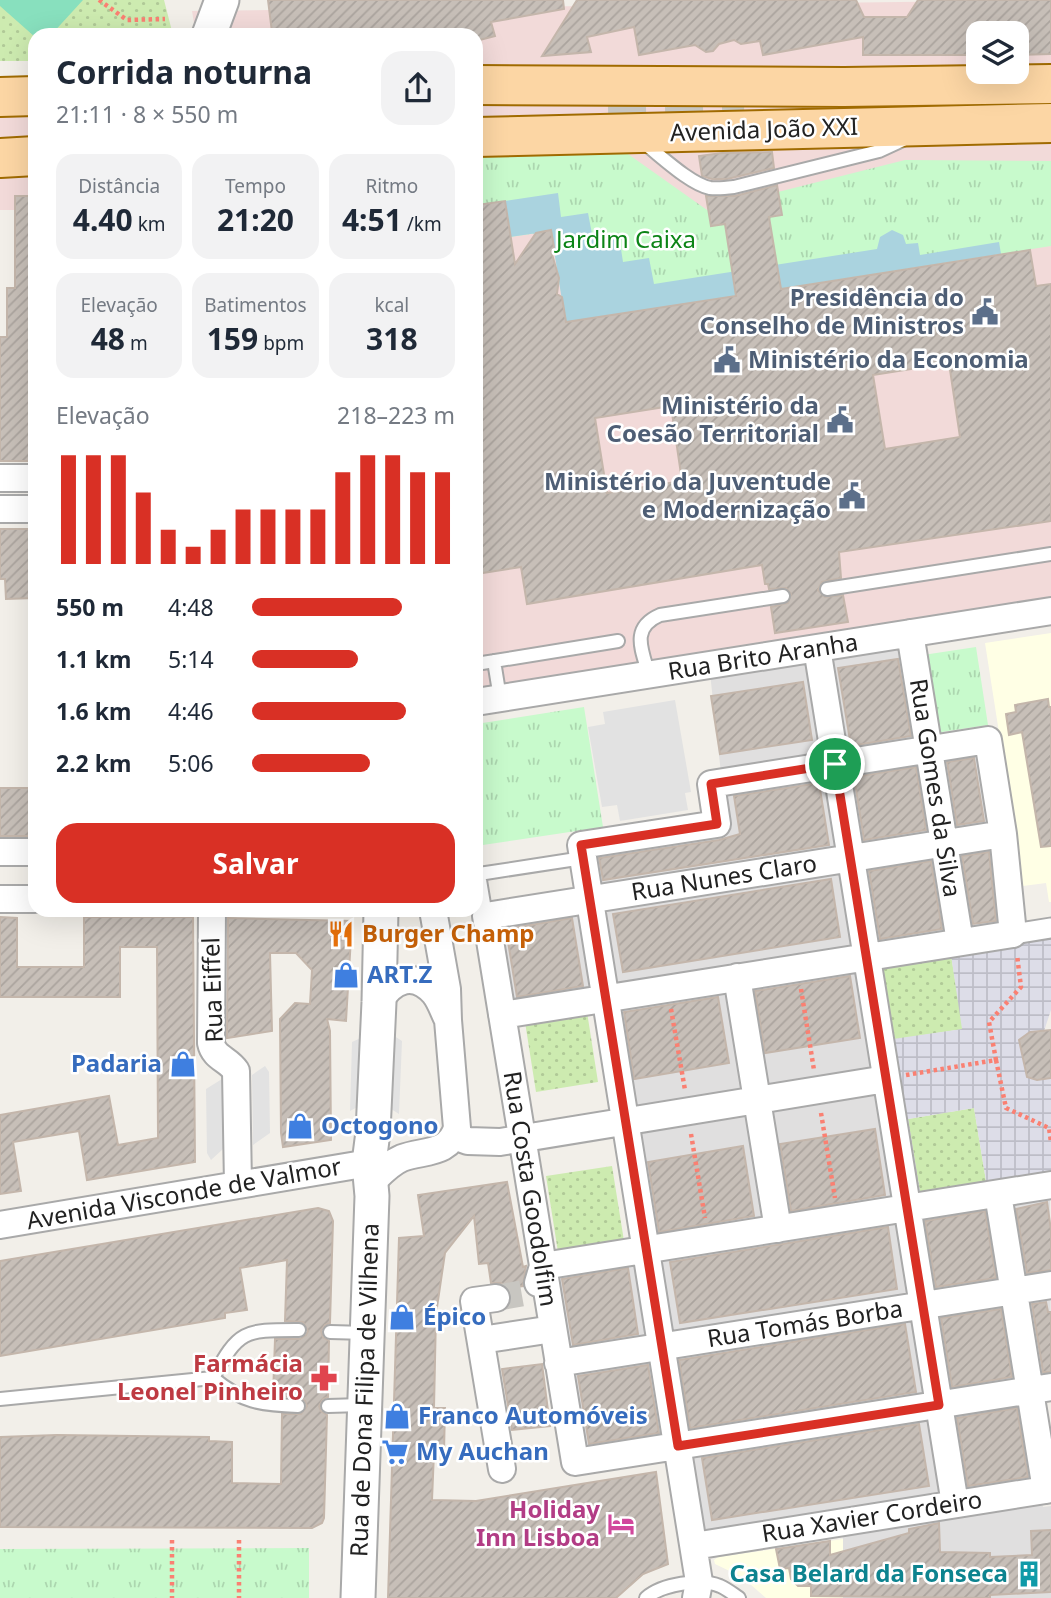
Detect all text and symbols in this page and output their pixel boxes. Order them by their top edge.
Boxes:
map controls [966,21,1029,84]
button: layers [966,21,1029,84]
text: Corrida noturna [56,50,312,93]
button: share [381,51,455,125]
text: 21:11 · 8 × 550 m [56,98,238,130]
street label: Avenida João XXI [669,109,859,148]
text: Distância [78,173,160,199]
text: Tempo [225,173,286,199]
text: Ritmo [365,173,418,199]
text: 4.40 [73,199,133,240]
text: 21:20 [217,199,294,240]
text: 4:51 [342,199,402,240]
text: km [133,211,166,237]
text: /km [402,211,442,237]
park label: Jardim Caixa [554,222,696,255]
place label: Presidência do Conselho de Ministros [700,280,964,341]
text: Elevação [80,292,158,318]
text: Batimentos [204,292,307,318]
text: kcal [374,292,409,318]
public building icon: Presidência do Conselho de Ministros [970,297,1000,327]
text: 48 [91,318,125,359]
text: 159 [207,318,258,359]
text: 318 [366,318,418,359]
text: m [125,330,148,356]
text: bpm [258,330,304,356]
place label: Ministério da Economia [748,342,1029,375]
public building icon: Ministério da Economia [712,345,742,375]
place label: Ministério da Coesão Territorial [607,388,819,449]
text: Elevação [56,399,150,431]
text: 218–223 m [337,399,455,431]
public building icon: Ministério da Coesão Territorial [825,405,855,435]
place label: Ministério da Juventude e Modernização [544,464,831,525]
public building icon: Ministério da Juventude e Modernização [837,481,867,511]
text: 550 m [56,591,124,623]
text: 4:48 [168,591,214,623]
street label: Rua Brito Aranha [665,624,860,687]
text: 1.1 km [56,643,131,675]
text: 5:14 [168,643,214,675]
street label: Rua Gomes da Silva [903,676,970,899]
text: 1.6 km [56,695,131,727]
text: 4:46 [168,695,214,727]
pin [805,734,865,794]
icon: arrive [816,745,854,783]
text: 2.2 km [56,747,131,779]
text: 5:06 [168,747,214,779]
button: Salvar [56,823,455,903]
street label: Rua Nunes Claro [629,846,819,907]
place label: Burger Champ [362,916,534,949]
restaurant icon: Burger Champ [326,919,356,949]
street label: Rua Eiffel [193,937,230,1043]
place label: ART.Z [367,957,433,990]
shop icon: ART.Z [331,960,361,990]
place label: Padaria [71,1046,162,1079]
shop icon: Padaria [168,1049,198,1079]
street label: Rua Costa Goodolfim [497,1069,566,1309]
place label: Octogono [321,1108,439,1141]
shop icon: Octogono [285,1111,315,1141]
street label: Avenida Visconde de Valmor [24,1149,344,1236]
street label: Rua de Dona Filipa de Vilhena [341,1222,386,1557]
street label: Rua Tomás Borba [705,1291,905,1354]
place label: Épico [423,1299,486,1332]
shop icon: Épico [387,1302,417,1332]
place label: Farmácia Leonel Pinheiro [117,1346,303,1407]
pharmacy icon: Farmácia Leonel Pinheiro [309,1363,339,1393]
place label: Franco Automóveis [418,1398,648,1431]
shop icon: Franco Automóveis [382,1401,412,1431]
place label: My Auchan [416,1434,549,1467]
supermarket icon: My Auchan [380,1437,410,1467]
street label: Rua Xavier Cordeiro [759,1482,984,1549]
place label: Holiday Inn Lisboa [476,1492,600,1553]
hotel icon: Holiday Inn Lisboa [606,1509,636,1539]
place label: Casa Belard da Fonseca [729,1556,1008,1589]
building icon: Casa Belard da Fonseca [1014,1559,1044,1589]

